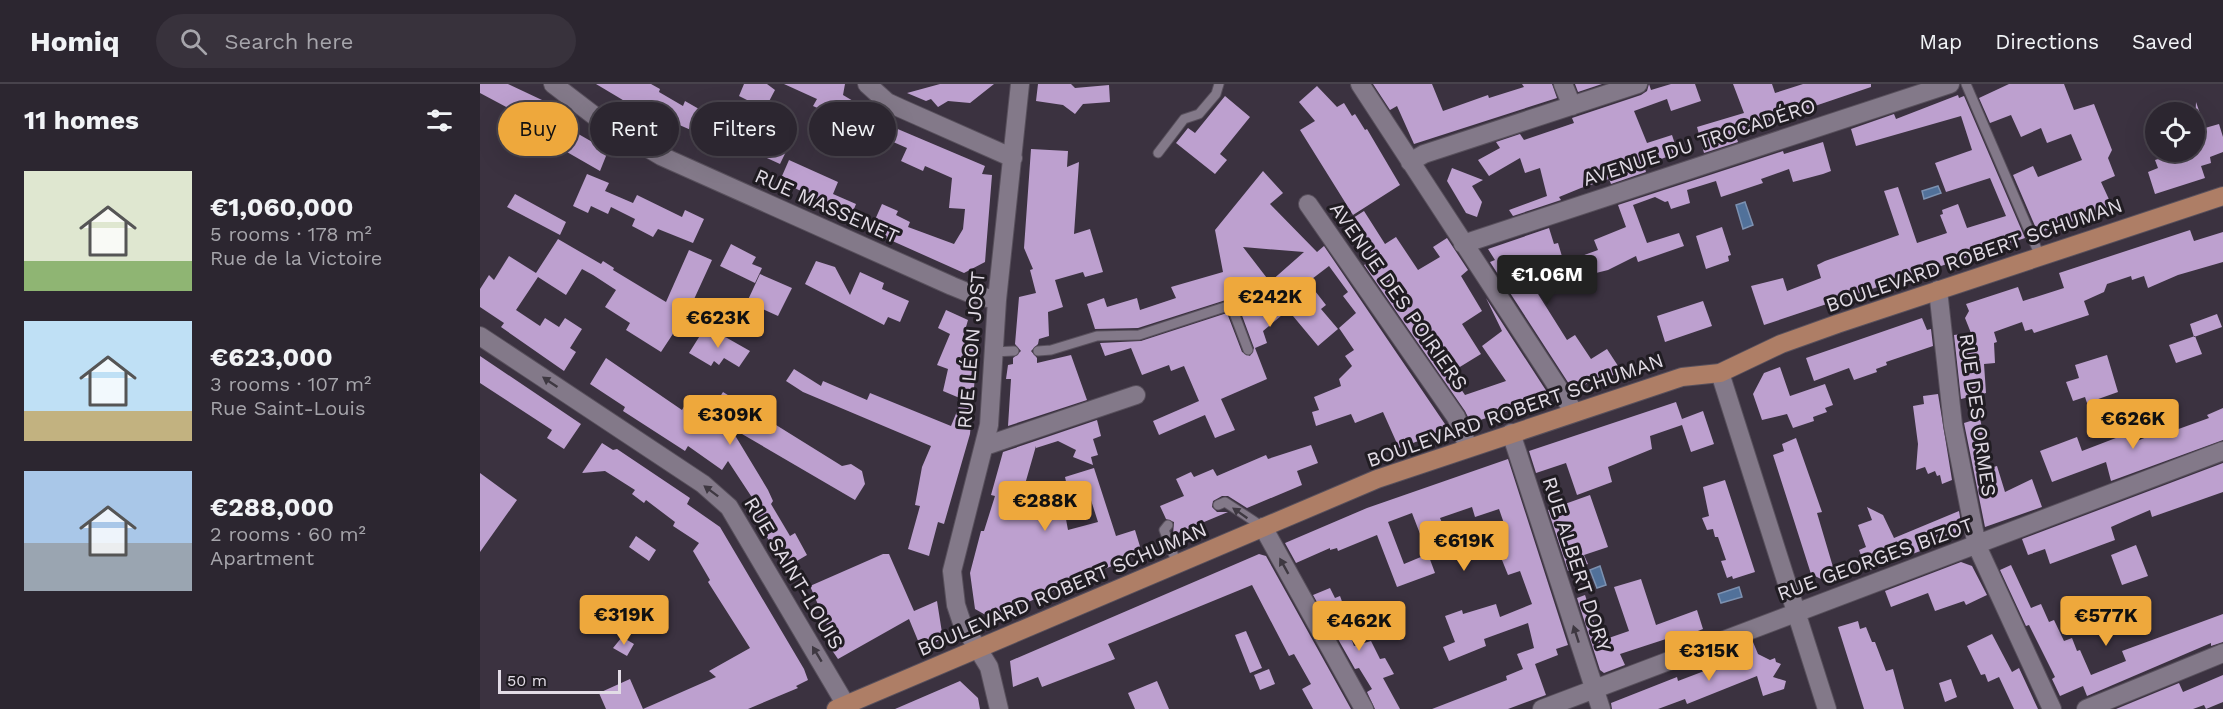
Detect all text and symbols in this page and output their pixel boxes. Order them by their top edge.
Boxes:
search box [156,14,576,68]
text: Homiq [30,25,120,58]
icon: search [177,25,210,58]
text: Search here [225,29,353,54]
text: Map [1919,29,1962,54]
text: Directions [1995,29,2099,54]
text: Saved [2132,29,2193,54]
street label: AVENUE DU TROCADÉRO [1580,93,1818,191]
chip: Buy [498,102,578,156]
chip: Rent [590,102,679,156]
chip: Filters [691,102,797,156]
chip: New [809,102,896,156]
map controls [2145,102,2205,162]
button: locate [2145,102,2205,162]
icon: filters [423,104,456,137]
text: 11 homes [24,105,139,135]
street label: RUE MASSENET [751,163,903,249]
text: €1,060,000 [210,192,354,222]
street label: BOULEVARD ROBERT SCHUMAN [1823,193,2125,317]
icon: home [72,195,144,267]
street label: AVENUE DES POIRIERS [1325,197,1473,395]
text: 5 rooms · 178 m² [210,222,372,246]
text: Rue de la Victoire [210,246,382,270]
pin: €1.06M [1498,255,1596,306]
text: €1.06M [1511,262,1583,286]
street label: RUE LÉON JOST [952,270,990,430]
pin: €242K [1228,277,1312,328]
text: €242K [1238,284,1302,308]
pin: €623K [676,298,760,349]
text: €623K [686,305,750,329]
street label: RUE DES ORMES [1955,332,2001,498]
text: €623,000 [210,342,333,372]
icon: home [72,345,144,417]
street label: BOULEVARD ROBERT SCHUMAN [1364,348,1666,472]
text: 3 rooms · 107 m² [210,372,371,396]
one-way arrow [541,377,558,388]
pin: €309K [688,395,772,446]
text: Rue Saint-Louis [210,396,365,420]
pin: €626K [2091,399,2175,450]
text: €309K [698,402,762,426]
text: €626K [2101,406,2165,430]
street label: RUE ALBERT DORY [1537,474,1617,655]
pin: €288K [1003,481,1087,532]
one-way arrow [704,485,720,497]
text: €288K [1013,488,1077,512]
text: €288,000 [210,492,334,522]
street label: RUE SAINT-LOUIS [739,493,849,653]
icon: home [72,495,144,567]
one-way arrow [1233,507,1249,519]
street label: RUE GEORGES BIZOT [1774,512,1976,606]
street label: BOULEVARD ROBERT SCHUMAN [914,517,1210,661]
pin: €619K [1422,521,1506,572]
text: 2 rooms · 60 m² [210,522,366,546]
text: €619K [1434,528,1494,552]
text: Apartment [210,546,314,570]
one-way arrow [1279,557,1289,574]
pin: €319K [582,595,666,646]
pin: €577K [2064,596,2148,647]
pin: €462K [1317,601,1401,652]
text: €319K [594,602,654,626]
text: €577K [2074,603,2138,627]
text: €462K [1326,608,1392,632]
one-way arrow [1571,625,1580,643]
pin: €315K [1667,631,1751,682]
text: €315K [1679,638,1739,662]
one-way arrow [811,646,822,662]
scale bar [498,667,621,694]
text: 50 m [507,671,547,690]

